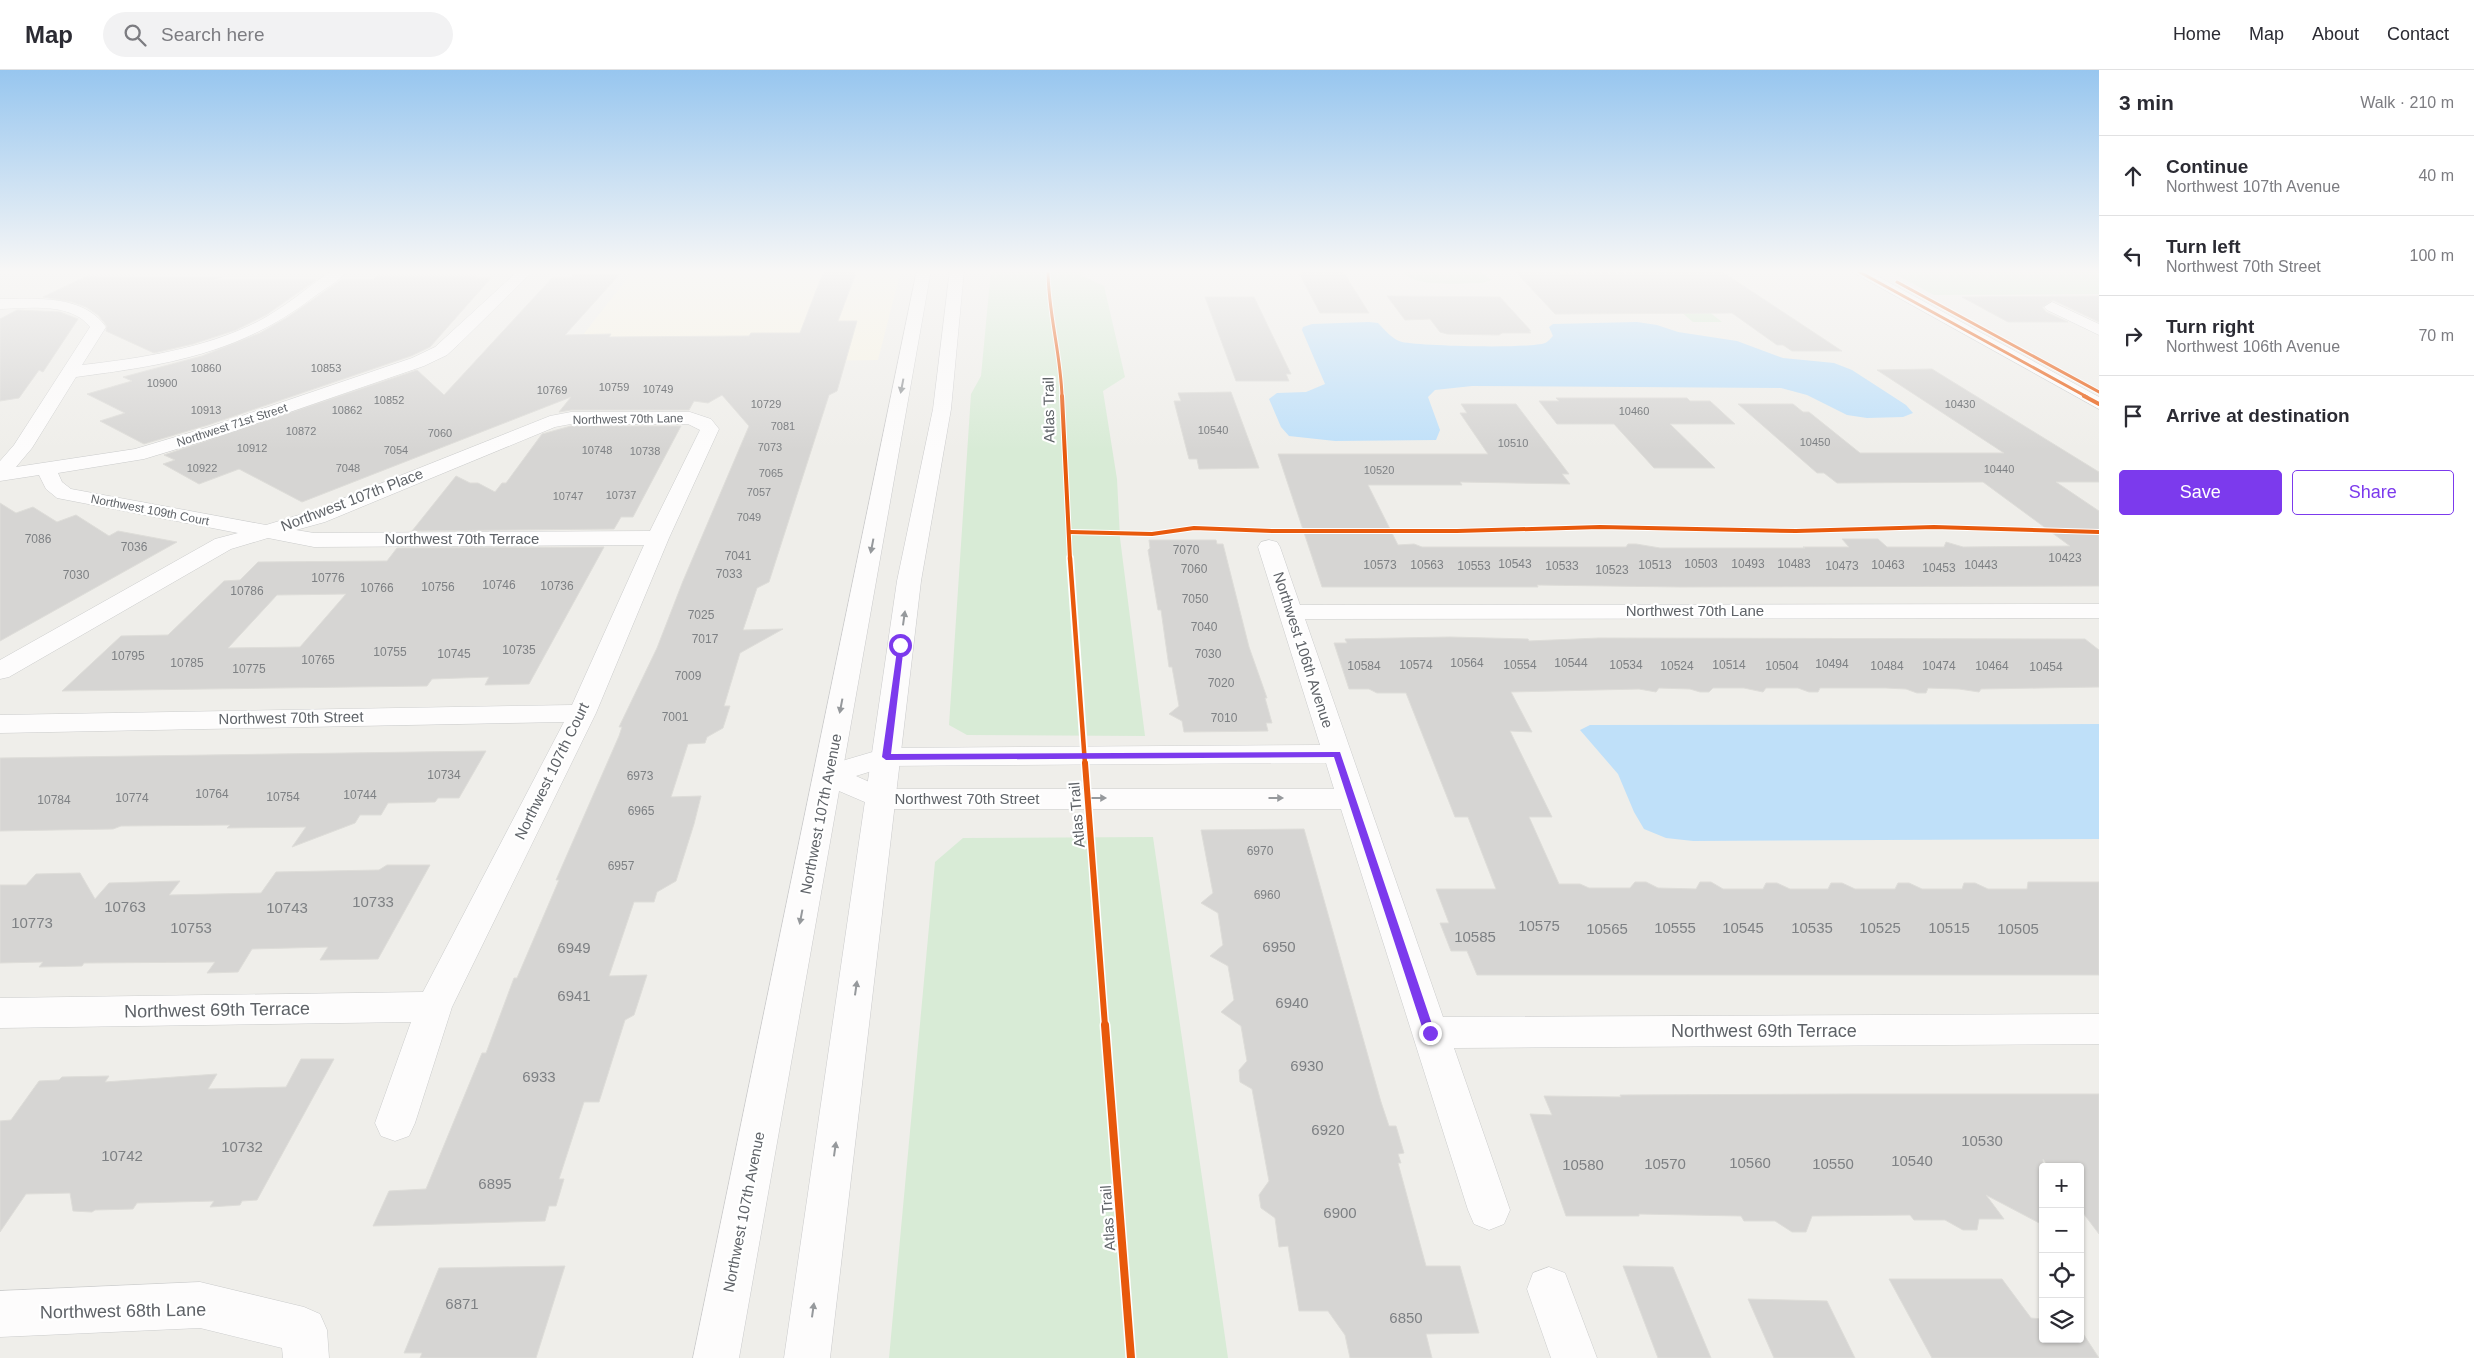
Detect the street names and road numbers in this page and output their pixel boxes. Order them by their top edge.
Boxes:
street label: Atlas Trail [1039,377,1058,443]
street label: Northwest 71st Street [175,400,290,449]
street label: Northwest 70th Lane [573,411,684,427]
street label: Northwest 107th Place [278,465,425,535]
street label: Northwest 109th Court [90,492,211,528]
street label: Northwest 70th Terrace [385,530,539,547]
street label: Northwest 106th Avenue [1270,570,1337,730]
street label: Northwest 70th Lane [1626,602,1764,619]
street label: Northwest 107th Court [511,699,592,842]
street label: Northwest 70th Street [218,708,364,727]
street label: Northwest 107th Avenue [797,732,844,896]
street label: Atlas Trail [1065,781,1088,849]
street label: Northwest 70th Street [894,790,1040,807]
street label: Northwest 69th Terrace [124,998,310,1022]
street label: Northwest 69th Terrace [1671,1021,1857,1041]
street label: Northwest 107th Avenue [720,1130,767,1294]
street label: Atlas Trail [1097,1185,1118,1251]
street label: Northwest 68th Lane [40,1300,206,1322]

